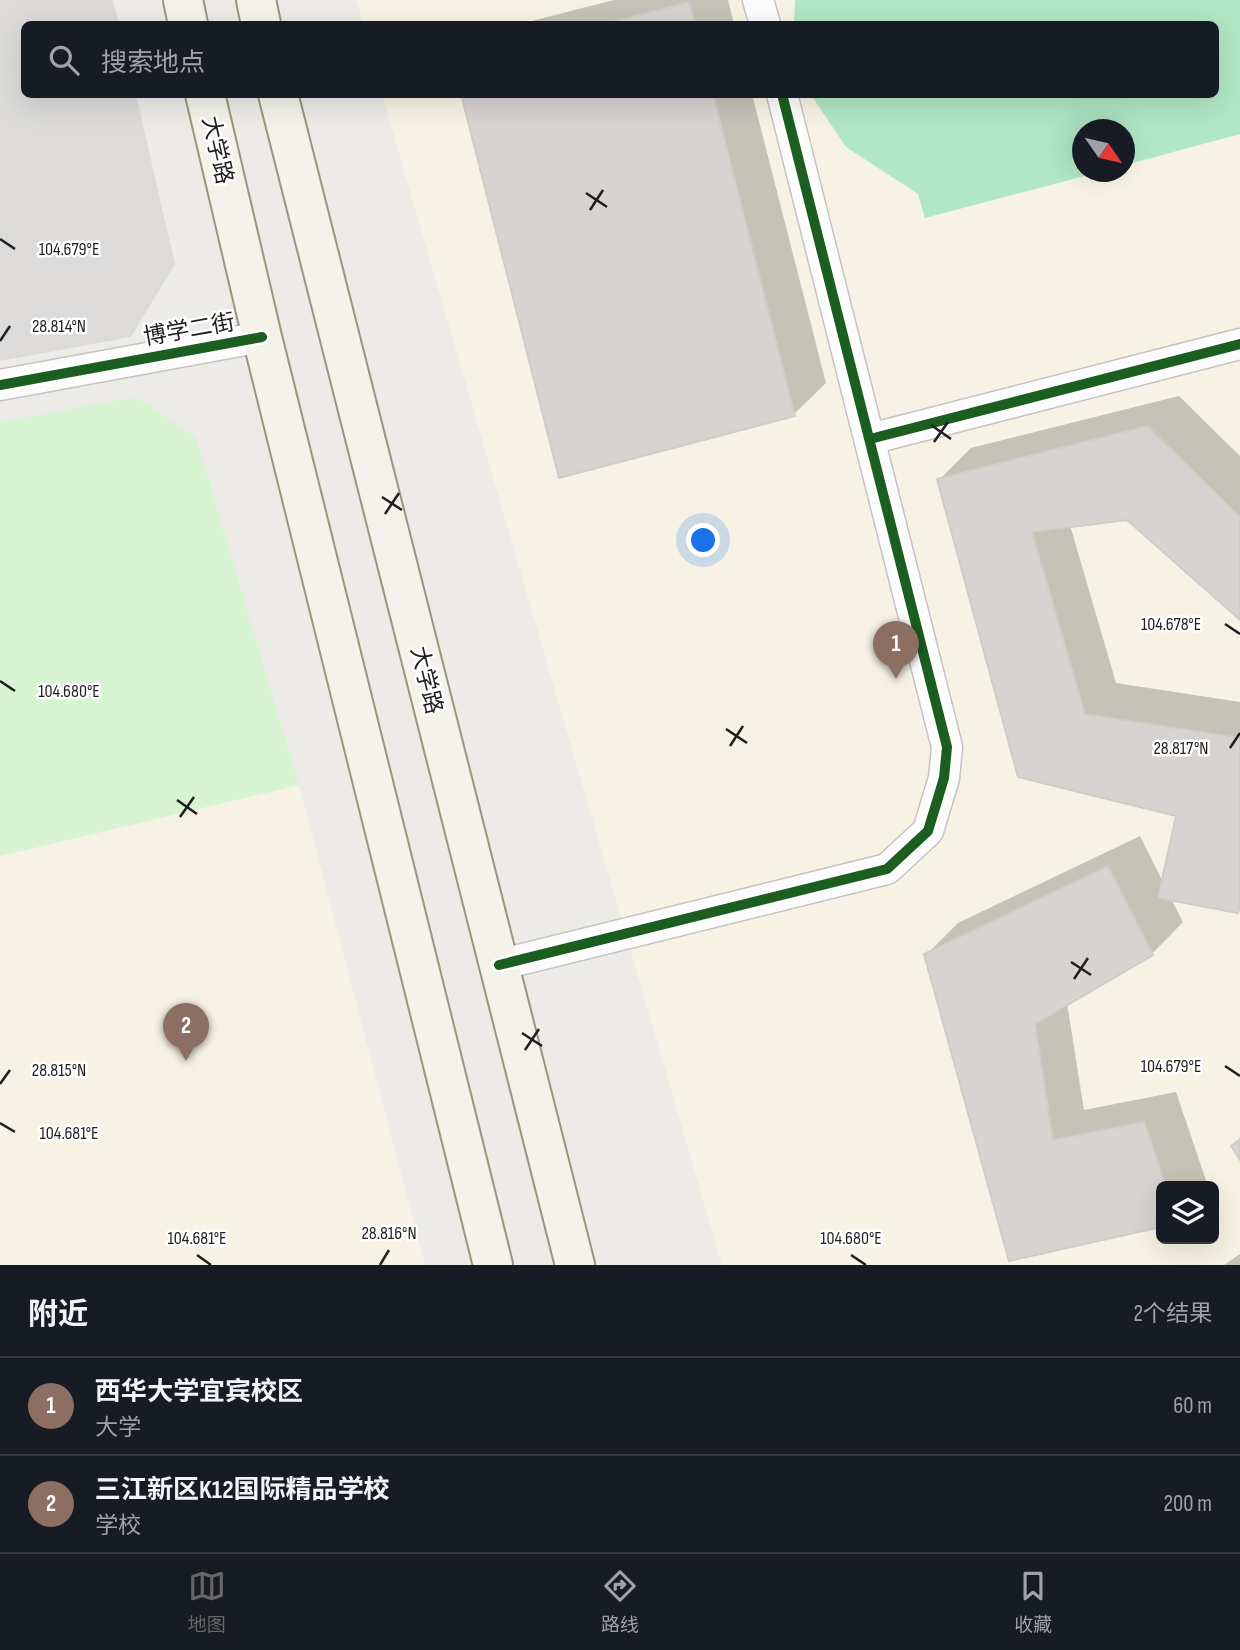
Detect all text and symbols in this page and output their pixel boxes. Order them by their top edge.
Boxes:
search box [21,21,1219,98]
icon: search [45,41,83,79]
text: 搜索地点 [101,48,205,79]
street label: 大学路 [196,113,238,187]
north arrow [1072,119,1135,182]
text: 104.679°E [39,239,99,260]
street label: 博学二街 [141,308,237,352]
text: 28.814°N [32,316,86,337]
your location [686,523,720,557]
text: 104.678°E [1141,614,1201,635]
pin: 1 [873,621,919,679]
street label: 大学路 [404,643,448,717]
text: 104.680°E [38,681,100,702]
text: 28.817°N [1153,738,1209,759]
pin: 2 [163,1003,209,1061]
text: 104.679°E [1141,1056,1201,1077]
text: 28.815°N [32,1060,86,1081]
text: 104.681°E [40,1123,98,1144]
map controls [1156,1181,1219,1244]
button: layers [1156,1181,1219,1244]
text: 28.816°N [361,1223,417,1244]
text: 104.681°E [168,1228,226,1249]
text: 104.680°E [820,1228,882,1249]
text: 附近 [28,1297,88,1333]
text: 2个结果 [1134,1300,1212,1328]
text: 西华大学宜宾校区 [95,1377,303,1408]
text: 1 [46,1392,56,1420]
text: 60 m [1173,1392,1212,1420]
text: 大学 [95,1414,141,1442]
text: 三江新区K12国际精品学校 [95,1475,390,1506]
text: 2 [46,1490,56,1518]
text: 200 m [1164,1490,1212,1518]
text: 学校 [95,1512,141,1540]
tab: 地图 [188,1567,226,1637]
tab: 路线 [601,1567,639,1637]
tab: 收藏 [1014,1567,1052,1637]

